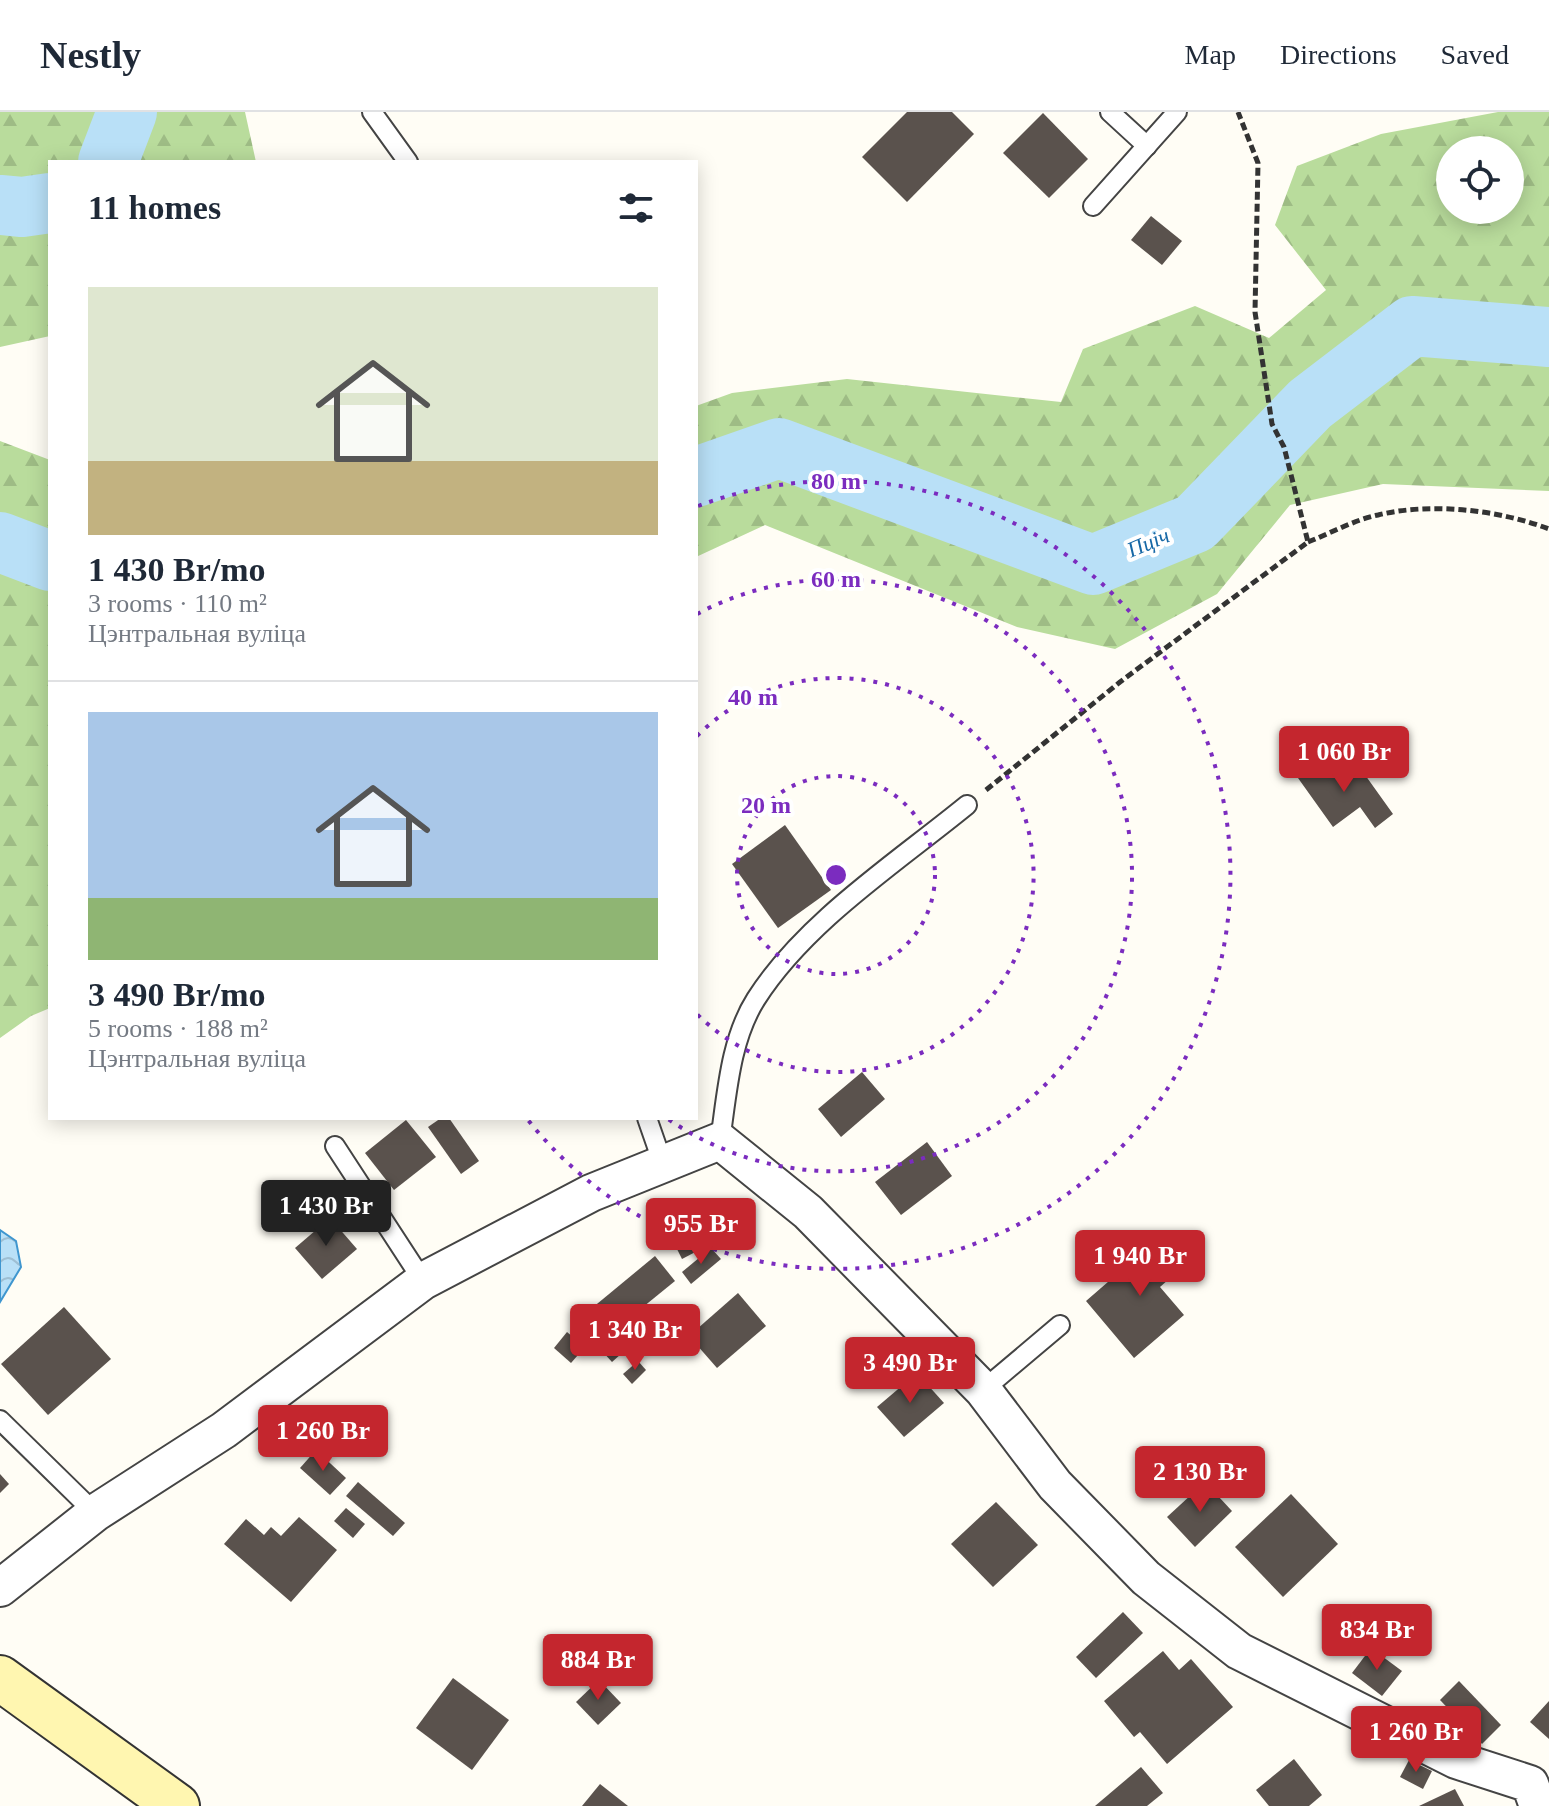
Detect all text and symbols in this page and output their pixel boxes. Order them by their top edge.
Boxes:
text: Nestly [40,34,141,76]
text: Map [1185,39,1236,70]
text: Directions [1280,39,1397,70]
text: Saved [1441,39,1509,70]
map controls [1436,136,1524,224]
button: locate [1436,136,1524,224]
icon: filters [614,186,658,230]
text: 11 homes [88,189,221,226]
icon: home [301,339,445,483]
text: 80 m [811,468,861,494]
water label: Пціч [1122,522,1173,563]
text: 1 430 Br/mo [88,551,266,588]
text: 60 m [811,566,861,592]
text: 3 rooms · 110 m² [88,589,267,618]
text: Цэнтральная вуліца [88,619,306,648]
text: 40 m [728,684,778,710]
pin: 1 060 Br [1261,726,1427,794]
text: 1 060 Br [1297,737,1391,766]
icon: home [301,764,445,908]
text: 20 m [741,792,791,818]
centre of rings [822,861,850,889]
text: 3 490 Br/mo [88,976,266,1013]
text: 5 rooms · 188 m² [88,1014,268,1043]
text: Цэнтральная вуліца [88,1044,306,1073]
pin: 1 430 Br [243,1180,409,1248]
text: 1 430 Br [279,1191,373,1220]
pin: 955 Br [636,1198,766,1266]
text: 955 Br [664,1209,738,1238]
pin: 1 940 Br [1057,1230,1223,1298]
text: 1 940 Br [1093,1241,1187,1270]
pin: 1 340 Br [552,1304,718,1372]
text: 1 340 Br [588,1315,682,1344]
pin: 3 490 Br [827,1337,993,1405]
text: 3 490 Br [863,1348,957,1377]
pin: 1 260 Br [240,1405,406,1473]
text: 1 260 Br [276,1416,370,1445]
pin: 2 130 Br [1117,1446,1283,1514]
text: 2 130 Br [1153,1457,1247,1486]
pin: 834 Br [1312,1604,1442,1672]
text: 834 Br [1340,1615,1414,1644]
pin: 884 Br [533,1634,663,1702]
text: 884 Br [561,1645,635,1674]
pin: 1 260 Br [1333,1706,1499,1774]
text: 1 260 Br [1369,1717,1463,1746]

